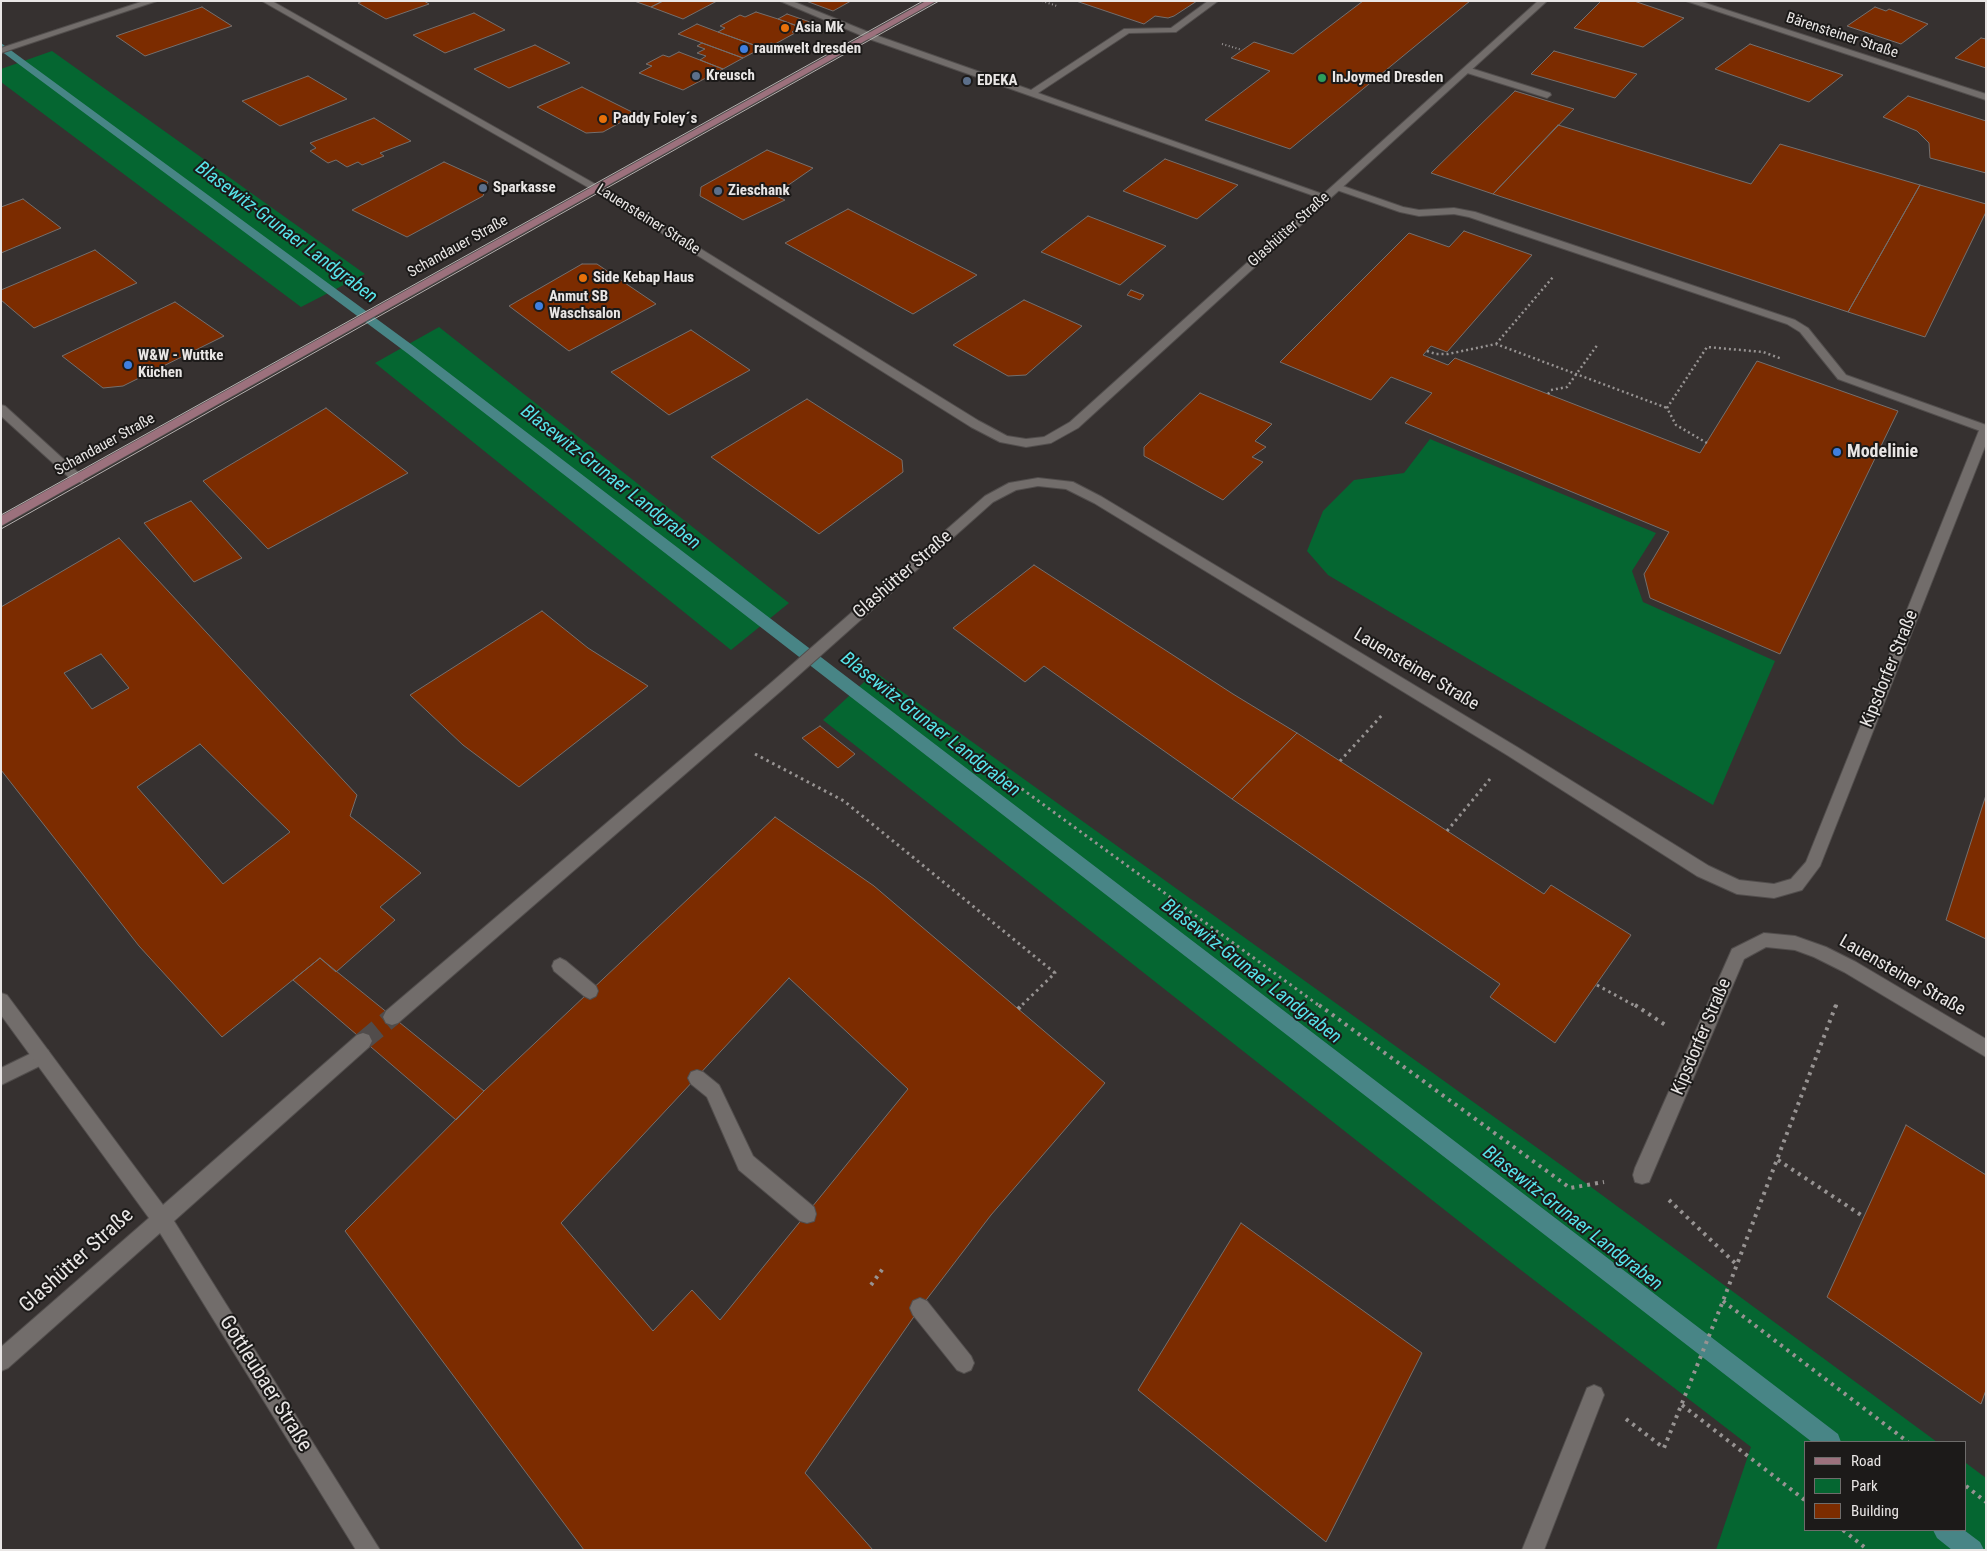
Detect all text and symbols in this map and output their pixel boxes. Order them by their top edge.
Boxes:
street label: Bärensteiner Straße [1784,9,1900,63]
place label: Asia Mk [795,19,844,37]
marker: Asia Mk [779,22,791,34]
place label: raumwelt dresden [754,40,861,58]
marker: raumwelt dresden [738,43,750,55]
place label: Kreusch [706,67,755,85]
place label: InJoymed Dresden [1332,69,1443,87]
marker: Kreusch [690,70,702,82]
place label: EDEKA [977,72,1017,90]
marker: InJoymed Dresden [1316,72,1328,84]
marker: EDEKA [961,75,973,87]
place label: Paddy Foley´s [613,110,697,128]
marker: Paddy Foley´s [597,113,609,125]
water label: Blasewitz‐Grunaer Landgraben [191,157,381,309]
place label: Sparkasse [493,179,556,197]
street label: Lauensteiner Straße [593,181,703,259]
marker: Sparkasse [477,182,489,194]
place label: Zieschank [728,182,790,200]
marker: Zieschank [712,185,724,197]
street label: Glashütter Straße [1245,189,1333,271]
street label: Schandauer Straße [405,212,511,282]
place label: Side Kebap Haus [593,269,694,287]
marker: Side Kebap Haus [577,272,589,284]
place label: Anmut SB Waschsalon [549,288,621,323]
marker: Anmut SB Waschsalon [533,300,545,312]
place label: W&W - Wuttke Küchen [138,347,223,382]
marker: W&W - Wuttke Küchen [122,359,134,371]
water label: Blasewitz‐Grunaer Landgraben [516,401,704,555]
street label: Schandauer Straße [52,410,158,480]
place label: Modelinie [1847,441,1918,463]
marker: Modelinie [1831,446,1843,458]
street label: Glashütter Straße [849,526,957,624]
street label: Kipsdorfer Straße [1857,607,1923,731]
street label: Lauensteiner Straße [1350,624,1482,716]
water label: Blasewitz‐Grunaer Landgraben [836,648,1024,802]
water label: Blasewitz‐Grunaer Landgraben [1157,895,1345,1049]
street label: Lauensteiner Straße [1835,931,1969,1021]
street label: Kipsdorfer Straße [1668,976,1736,1098]
water label: Blasewitz‐Grunaer Landgraben [1478,1142,1666,1296]
street label: Glashütter Straße [15,1203,139,1319]
street label: Gottleubaer Straße [213,1311,317,1457]
legend [1804,1441,1967,1531]
text: Road [1851,1452,1881,1470]
text: Park [1851,1477,1878,1495]
text: Building [1851,1502,1899,1520]

